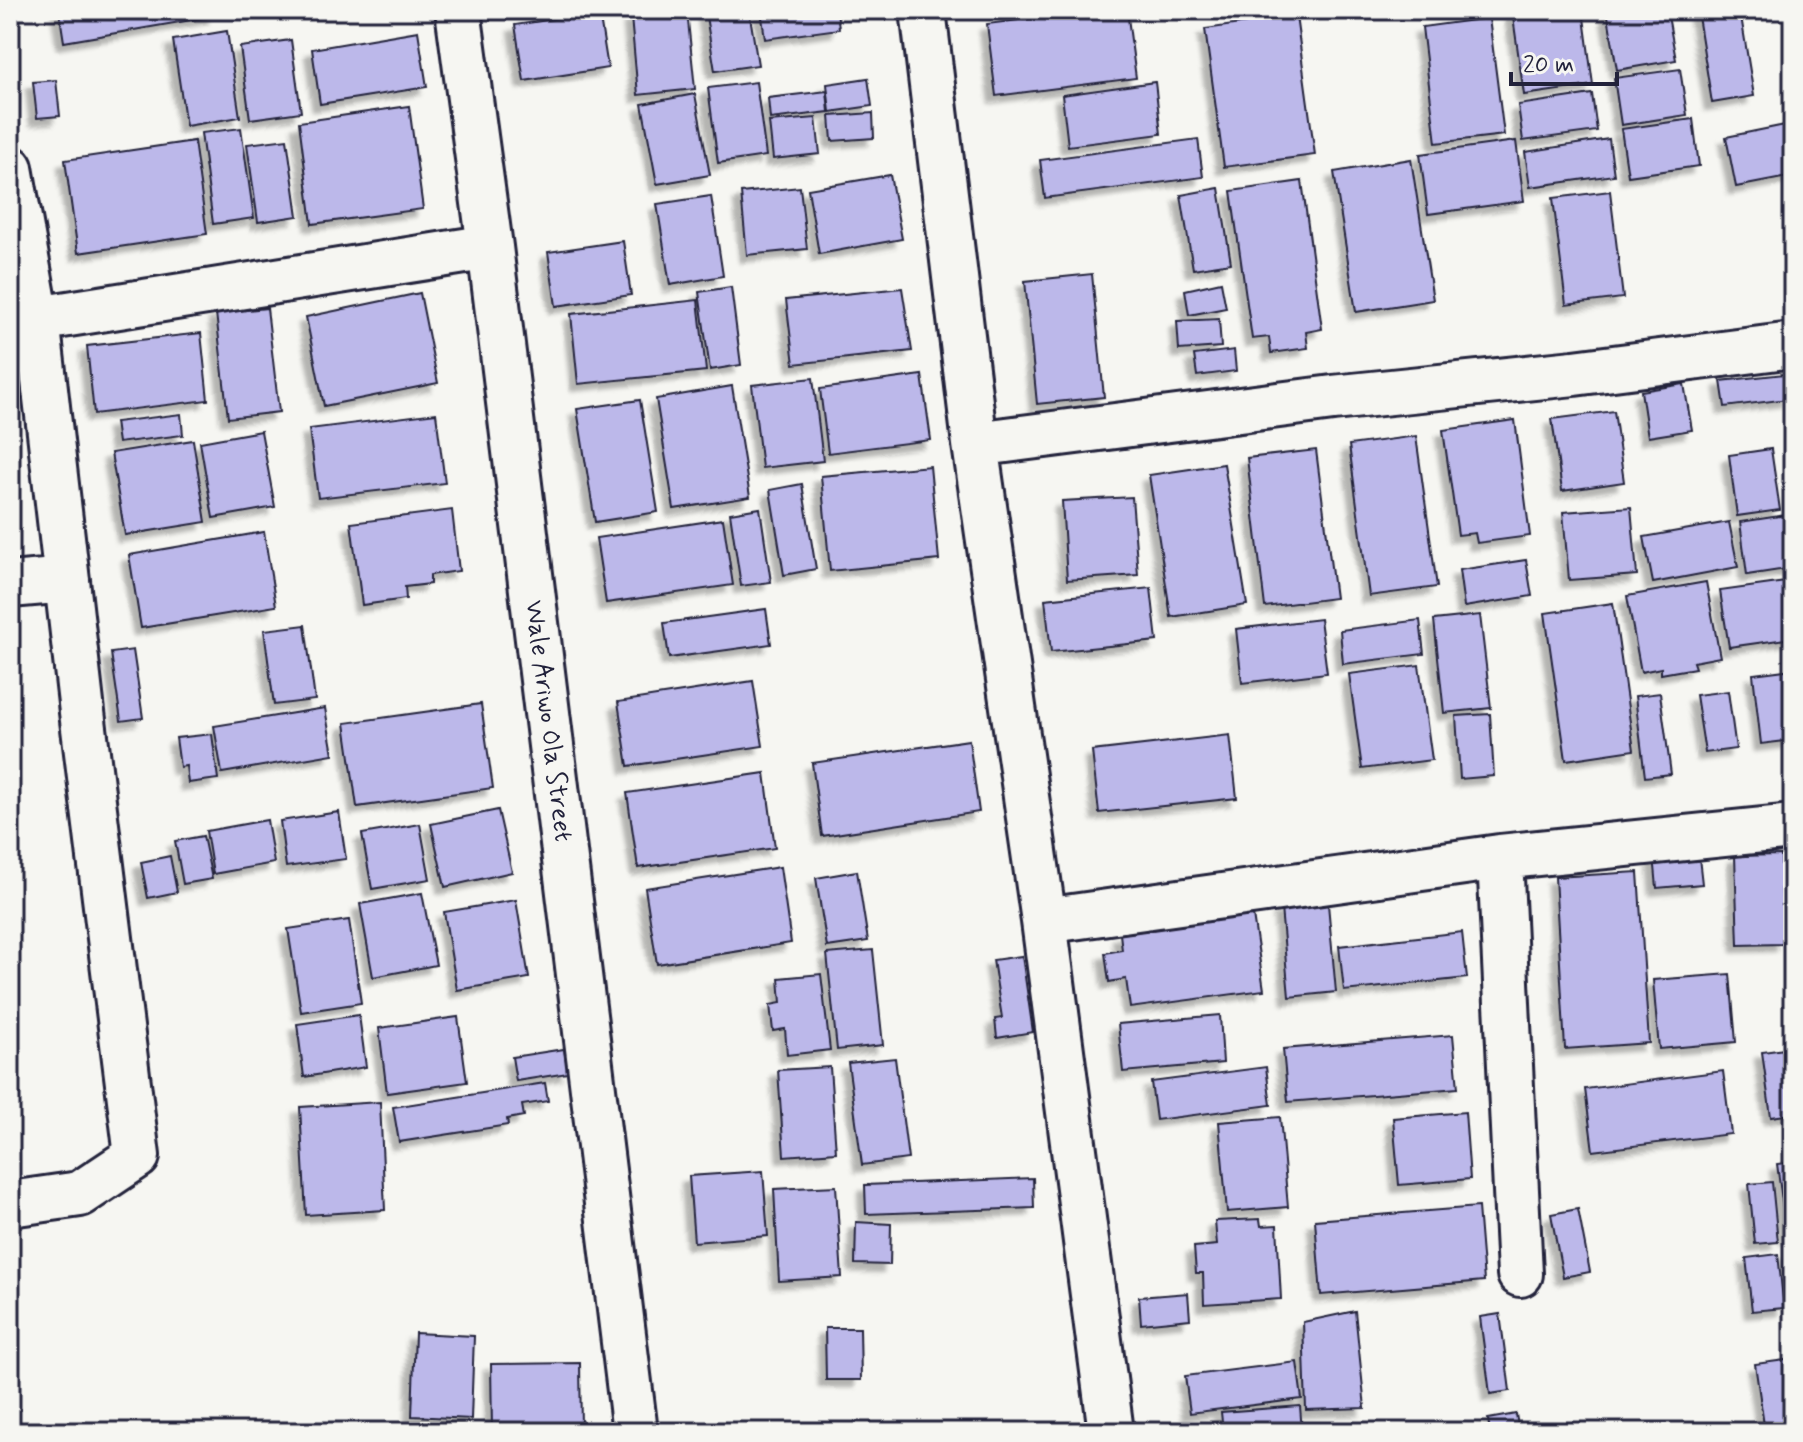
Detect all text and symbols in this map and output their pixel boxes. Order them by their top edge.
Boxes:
scale bar [1511,36,1617,86]
text: 20 m [1523,50,1574,81]
street label: Wale Ariwo Ola Street [516,598,580,844]

